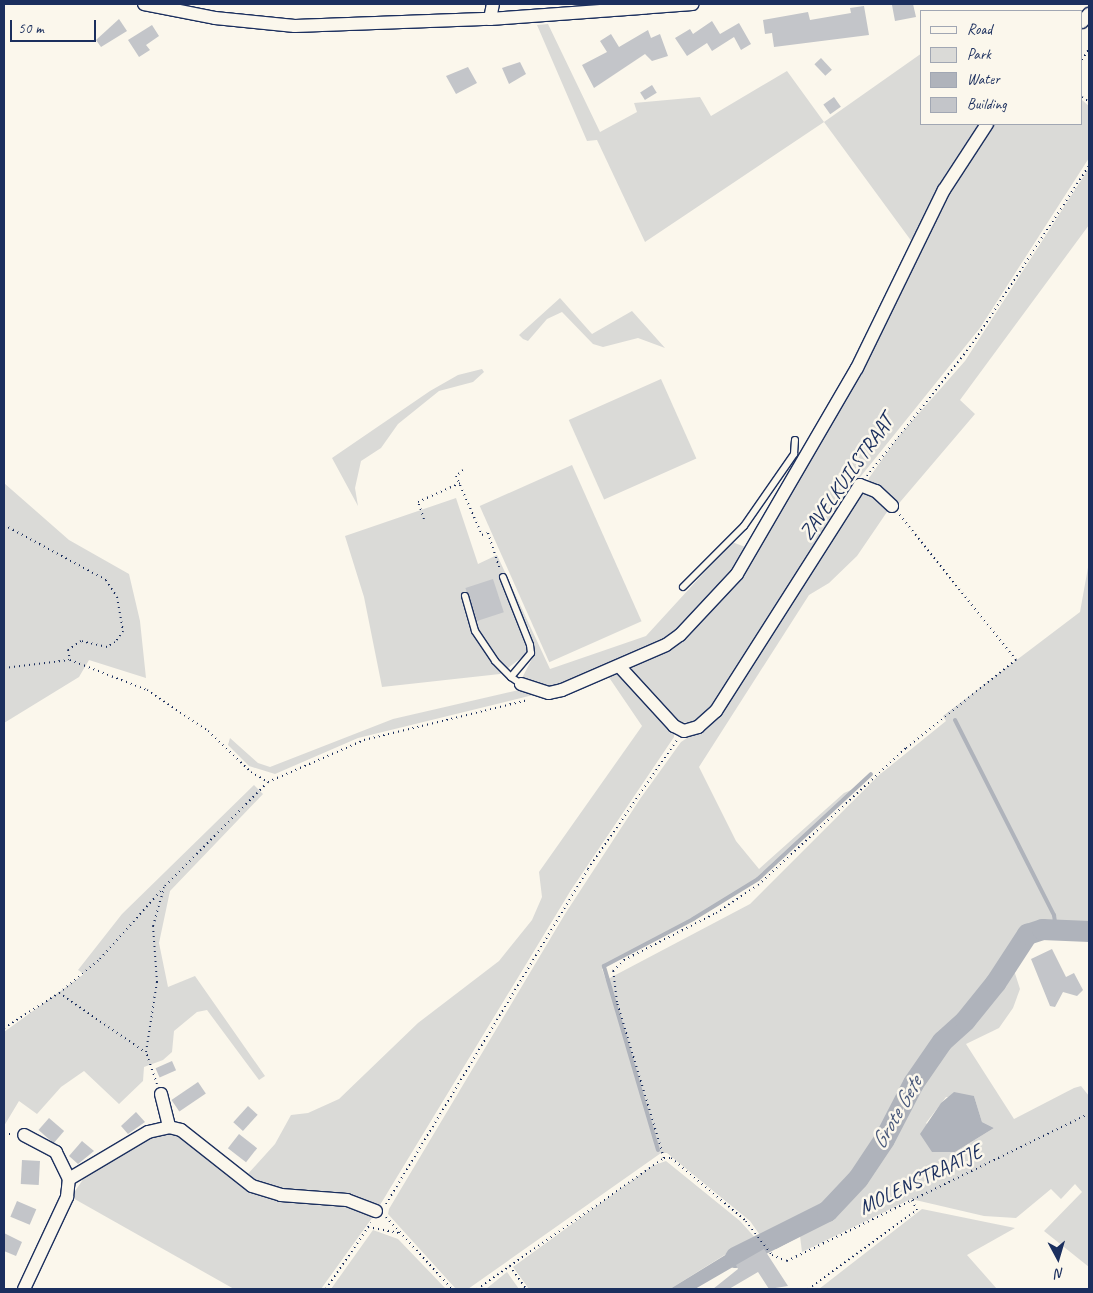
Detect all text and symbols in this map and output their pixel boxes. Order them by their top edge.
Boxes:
scale bar [12,10,99,42]
legend [920,10,1083,125]
text: 50 m [18,19,44,38]
text: Road [967,20,992,39]
text: Park [967,45,991,64]
text: Water [967,70,1000,89]
text: Building [967,95,1006,114]
street label: ZAVELKUILSTRAAT [793,409,899,545]
water label: Grote Gete [866,1072,928,1154]
street label: MOLENSTRAATJE [854,1138,986,1220]
north arrow [1033,1233,1083,1283]
text: N [1054,1265,1065,1282]

